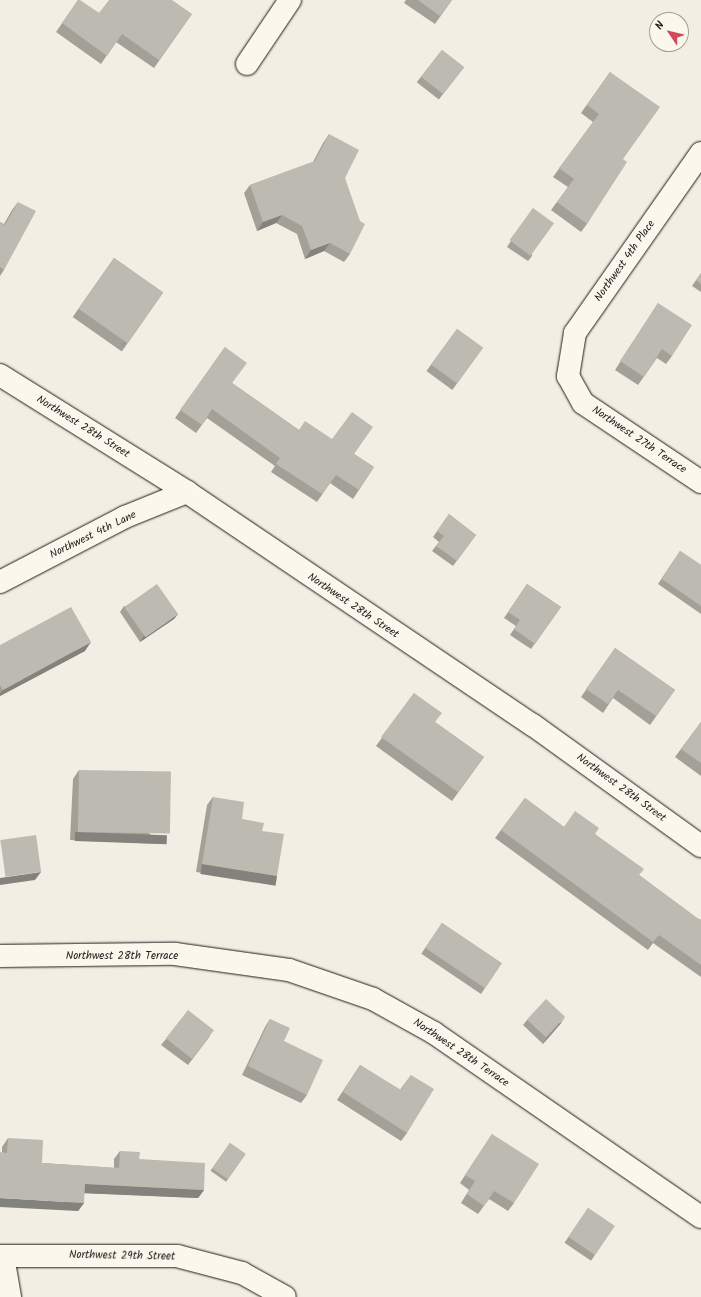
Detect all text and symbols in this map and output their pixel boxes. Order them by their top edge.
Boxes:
north arrow [649,12,689,52]
text: N [651,18,669,34]
street label: Northwest 4th Place [592,218,658,304]
street label: Northwest 28th Street [34,393,132,461]
street label: Northwest 27th Terrace [589,403,689,477]
street label: Northwest 4th Lane [48,508,138,562]
street label: Northwest 28th Street [305,570,401,642]
street label: Northwest 28th Street [574,751,668,825]
street label: Northwest 28th Terrace [66,949,178,963]
street label: Northwest 28th Terrace [411,1016,511,1090]
street label: Northwest 29th Street [69,1248,175,1264]

